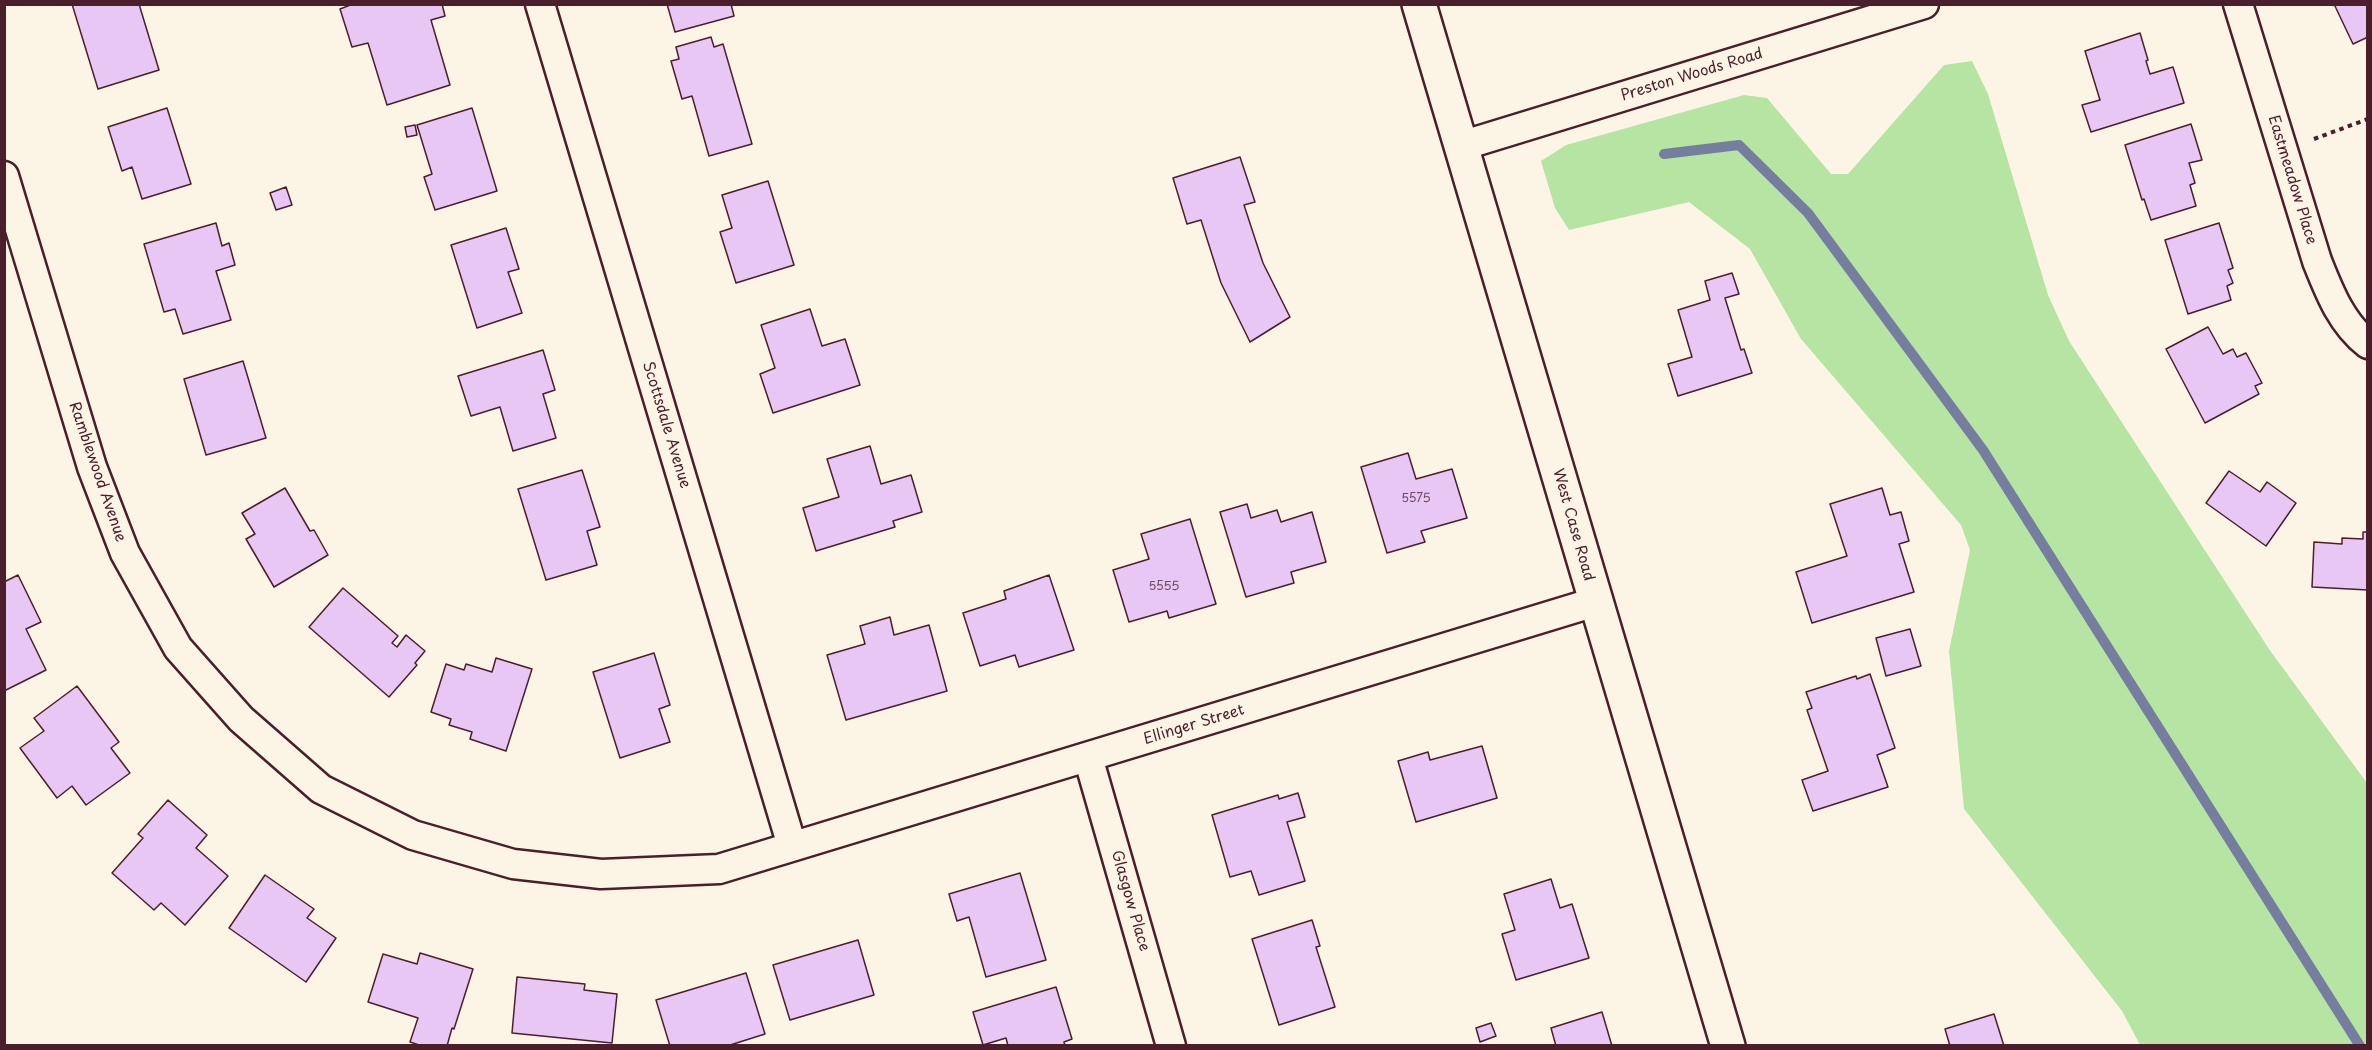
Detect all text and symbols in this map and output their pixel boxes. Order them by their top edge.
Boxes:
street label: Preston Woods Road [1619,45,1765,105]
street label: Eastmeadow Place [2264,113,2320,247]
street label: Scottsdale Avenue [638,359,694,491]
street label: Ramblewood Avenue [65,400,129,544]
street label: West Case Road [1548,467,1598,583]
house number: 5575 [1401,492,1431,506]
house number: 5555 [1149,580,1179,594]
street label: Ellinger Street [1142,701,1246,749]
street label: Glasgow Place [1107,848,1153,954]

